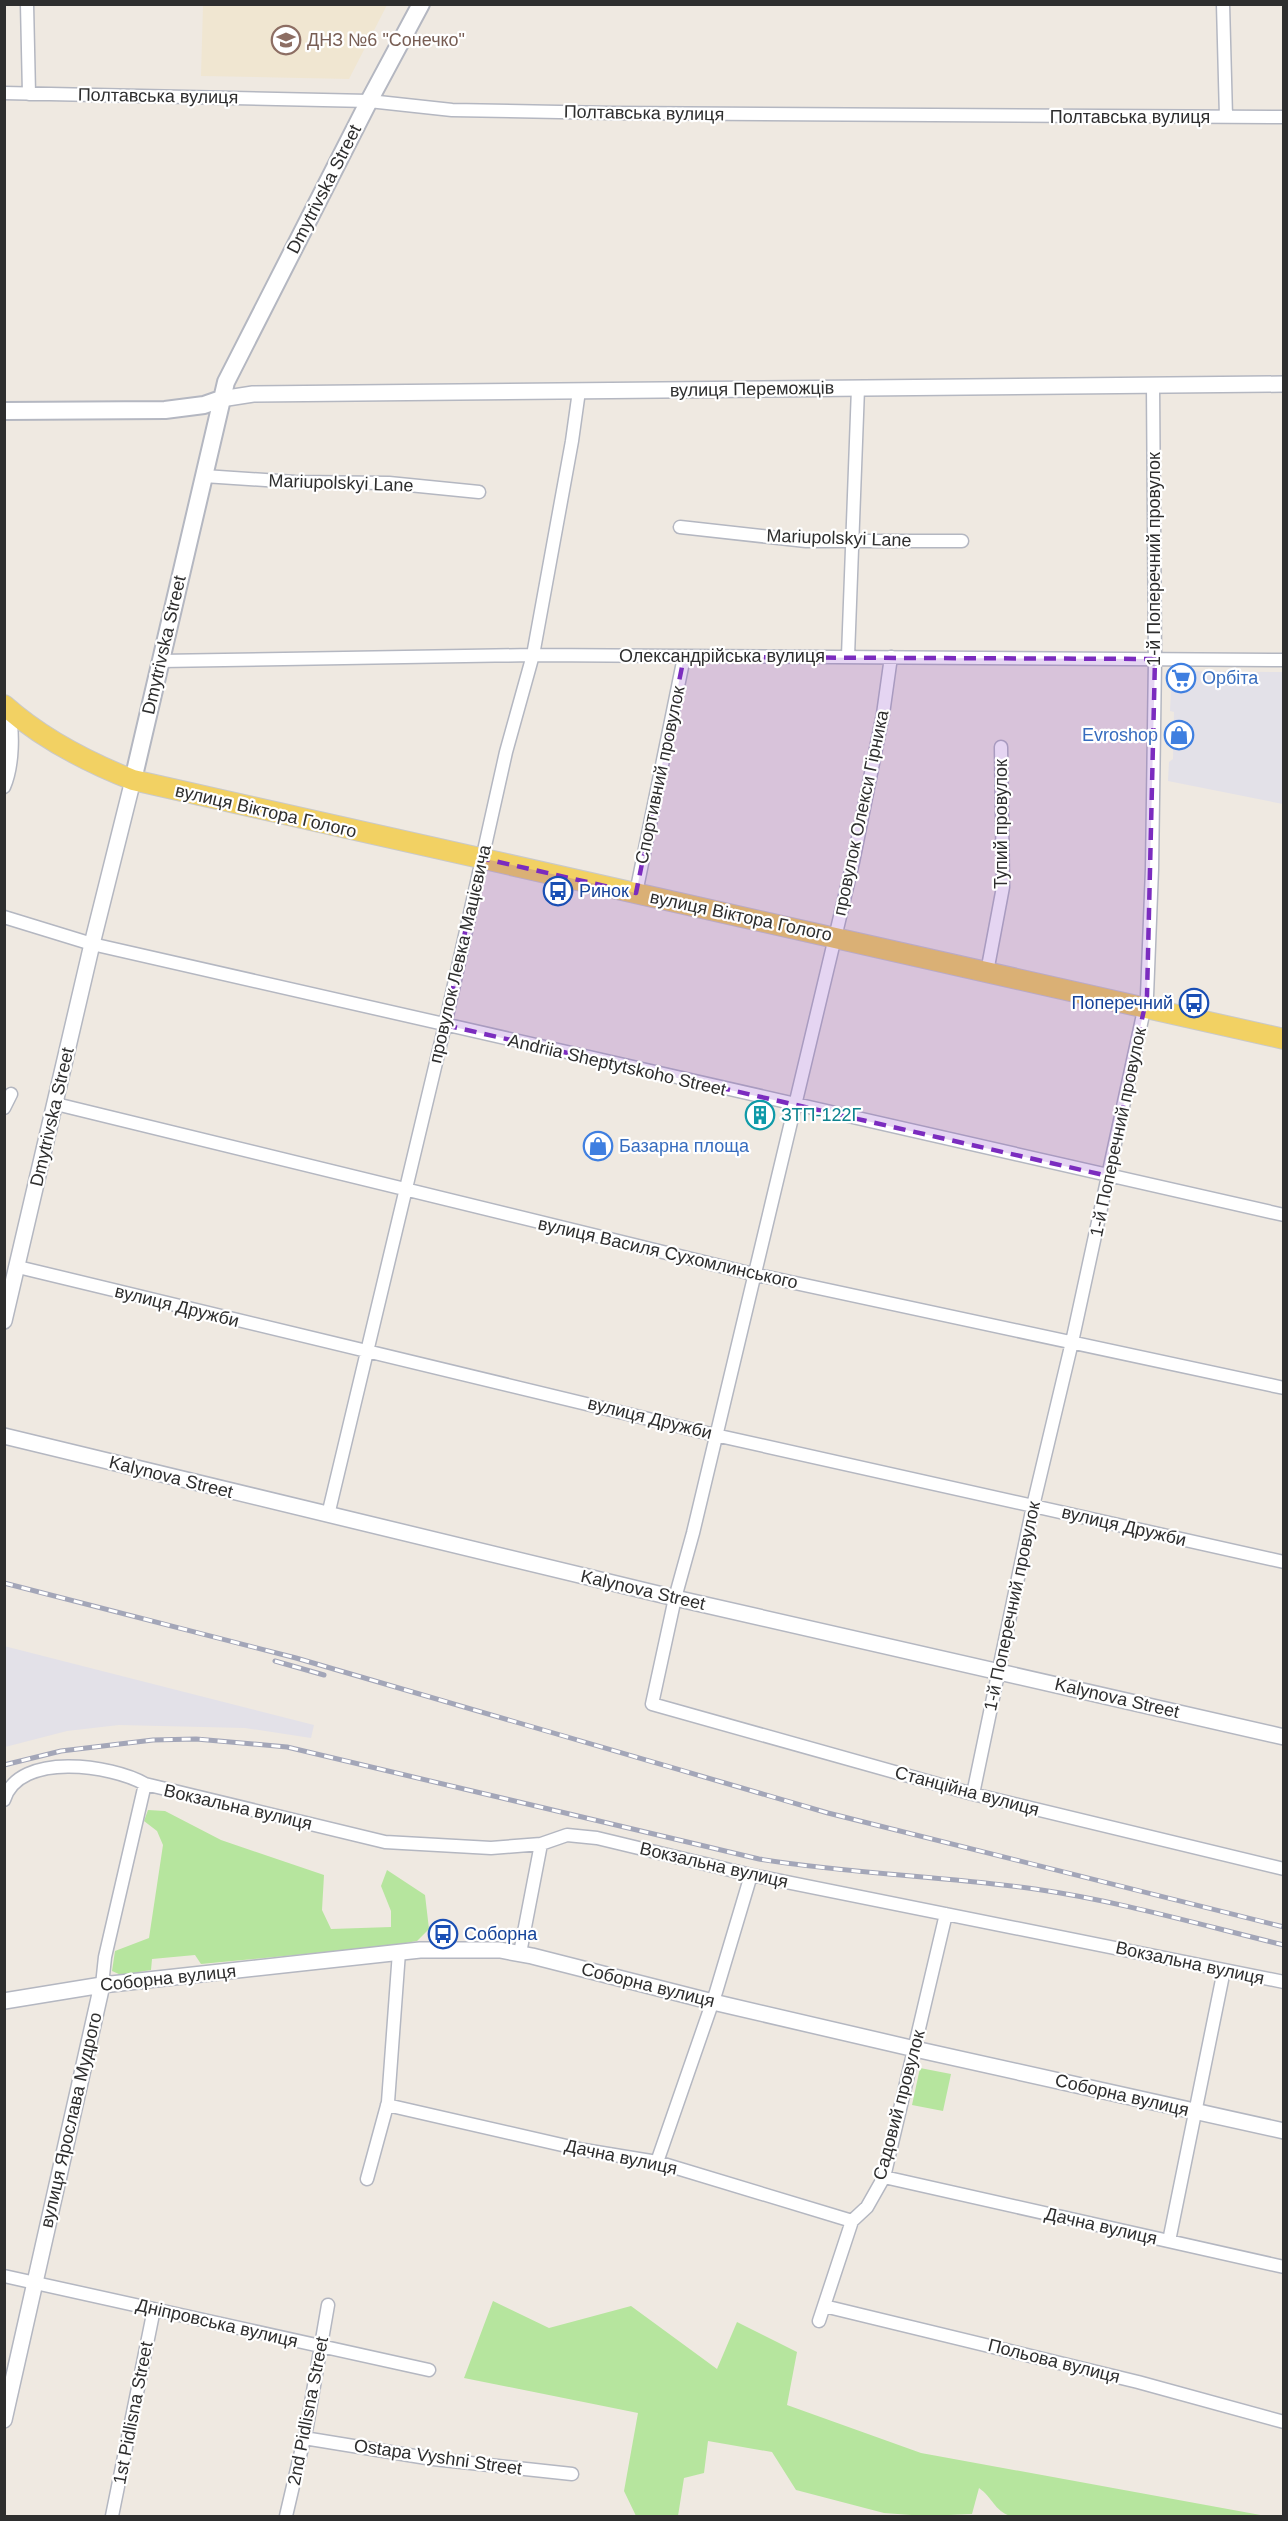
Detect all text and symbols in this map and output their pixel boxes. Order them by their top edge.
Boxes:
school or university icon: ДНЗ №6 "Сонечко" [270,24,302,56]
place label: ДНЗ №6 "Сонечко" [307,30,465,50]
street label: Полтавська вулиця [78,85,238,107]
street label: Полтавська вулиця [564,102,724,124]
street label: Полтавська вулиця [1050,107,1210,127]
street label: Dmytrivska Street [283,121,365,257]
street label: вулиця Переможців [670,378,834,400]
street label: 1-й Поперечний провулок [1144,452,1164,666]
street label: Mariupolskyi Lane [268,470,414,496]
street label: Mariupolskyi Lane [766,525,912,551]
street label: Dmytrivska Street [138,574,190,716]
street label: Олександрійська вулиця [619,646,825,666]
supermarket icon: Орбіта [1165,662,1197,694]
place label: Орбіта [1202,668,1259,688]
street label: Спортивний провулок [631,684,689,866]
street label: провулок Олекси Гірника [829,707,893,918]
shop icon: Evroshop [1163,719,1195,751]
place label: Evroshop [1082,725,1158,745]
street label: Тупий провулок [991,759,1011,889]
street label: вулиця Віктора Голого [173,780,359,842]
street label: провулок Левка Мацієвича [425,842,495,1065]
bus stop icon: Ринок [542,875,574,907]
place label: Ринок [579,881,629,901]
street label: вулиця Віктора Голого [648,887,834,945]
bus stop icon: Поперечний [1178,987,1210,1019]
place label: Поперечний [1071,993,1173,1013]
street label: 1-й Поперечний провулок [1086,1025,1150,1239]
street label: Andriia Sheptytskoho Street [506,1030,728,1100]
street label: Dmytrivska Street [26,1046,78,1188]
building icon: ЗТП-122Г [744,1099,776,1131]
place label: ЗТП-122Г [781,1105,861,1125]
shop icon: Базарна площа [582,1130,614,1162]
place label: Базарна площа [619,1136,750,1156]
street label: вулиця Василя Сухомлинського [536,1213,800,1293]
street label: вулиця Дружби [113,1281,241,1331]
street label: вулиця Дружби [586,1393,714,1443]
street label: Kalynova Street [107,1452,235,1502]
street label: 1-й Поперечний провулок [980,1499,1044,1713]
street label: вулиця Дружби [1060,1502,1188,1550]
street label: Kalynova Street [579,1566,707,1614]
street label: Kalynova Street [1053,1674,1181,1722]
street label: Станційна вулиця [893,1762,1041,1820]
street label: Вокзальна вулиця [162,1780,314,1834]
street label: Вокзальна вулиця [638,1838,790,1892]
bus stop icon: Соборна [427,1918,459,1950]
place label: Соборна [464,1924,538,1944]
street label: Вокзальна вулиця [1114,1937,1266,1989]
street label: Соборна вулиця [579,1959,717,2011]
street label: Соборна вулиця [99,1961,237,1995]
street label: вулиця Ярослава Мудрого [36,2010,106,2230]
street label: Садовий провулок [869,2028,929,2182]
street label: Соборна вулиця [1053,2070,1191,2120]
street label: Дачна вулиця [563,2135,679,2179]
street label: Дачна вулиця [1043,2203,1159,2249]
street label: Дніпровська вулиця [134,2295,300,2351]
street label: 2nd Pidlisna Street [284,2335,332,2487]
street label: Польова вулиця [986,2335,1122,2387]
street label: 1st Pidlisna Street [109,2340,157,2486]
street label: Ostapa Vyshni Street [353,2435,523,2479]

